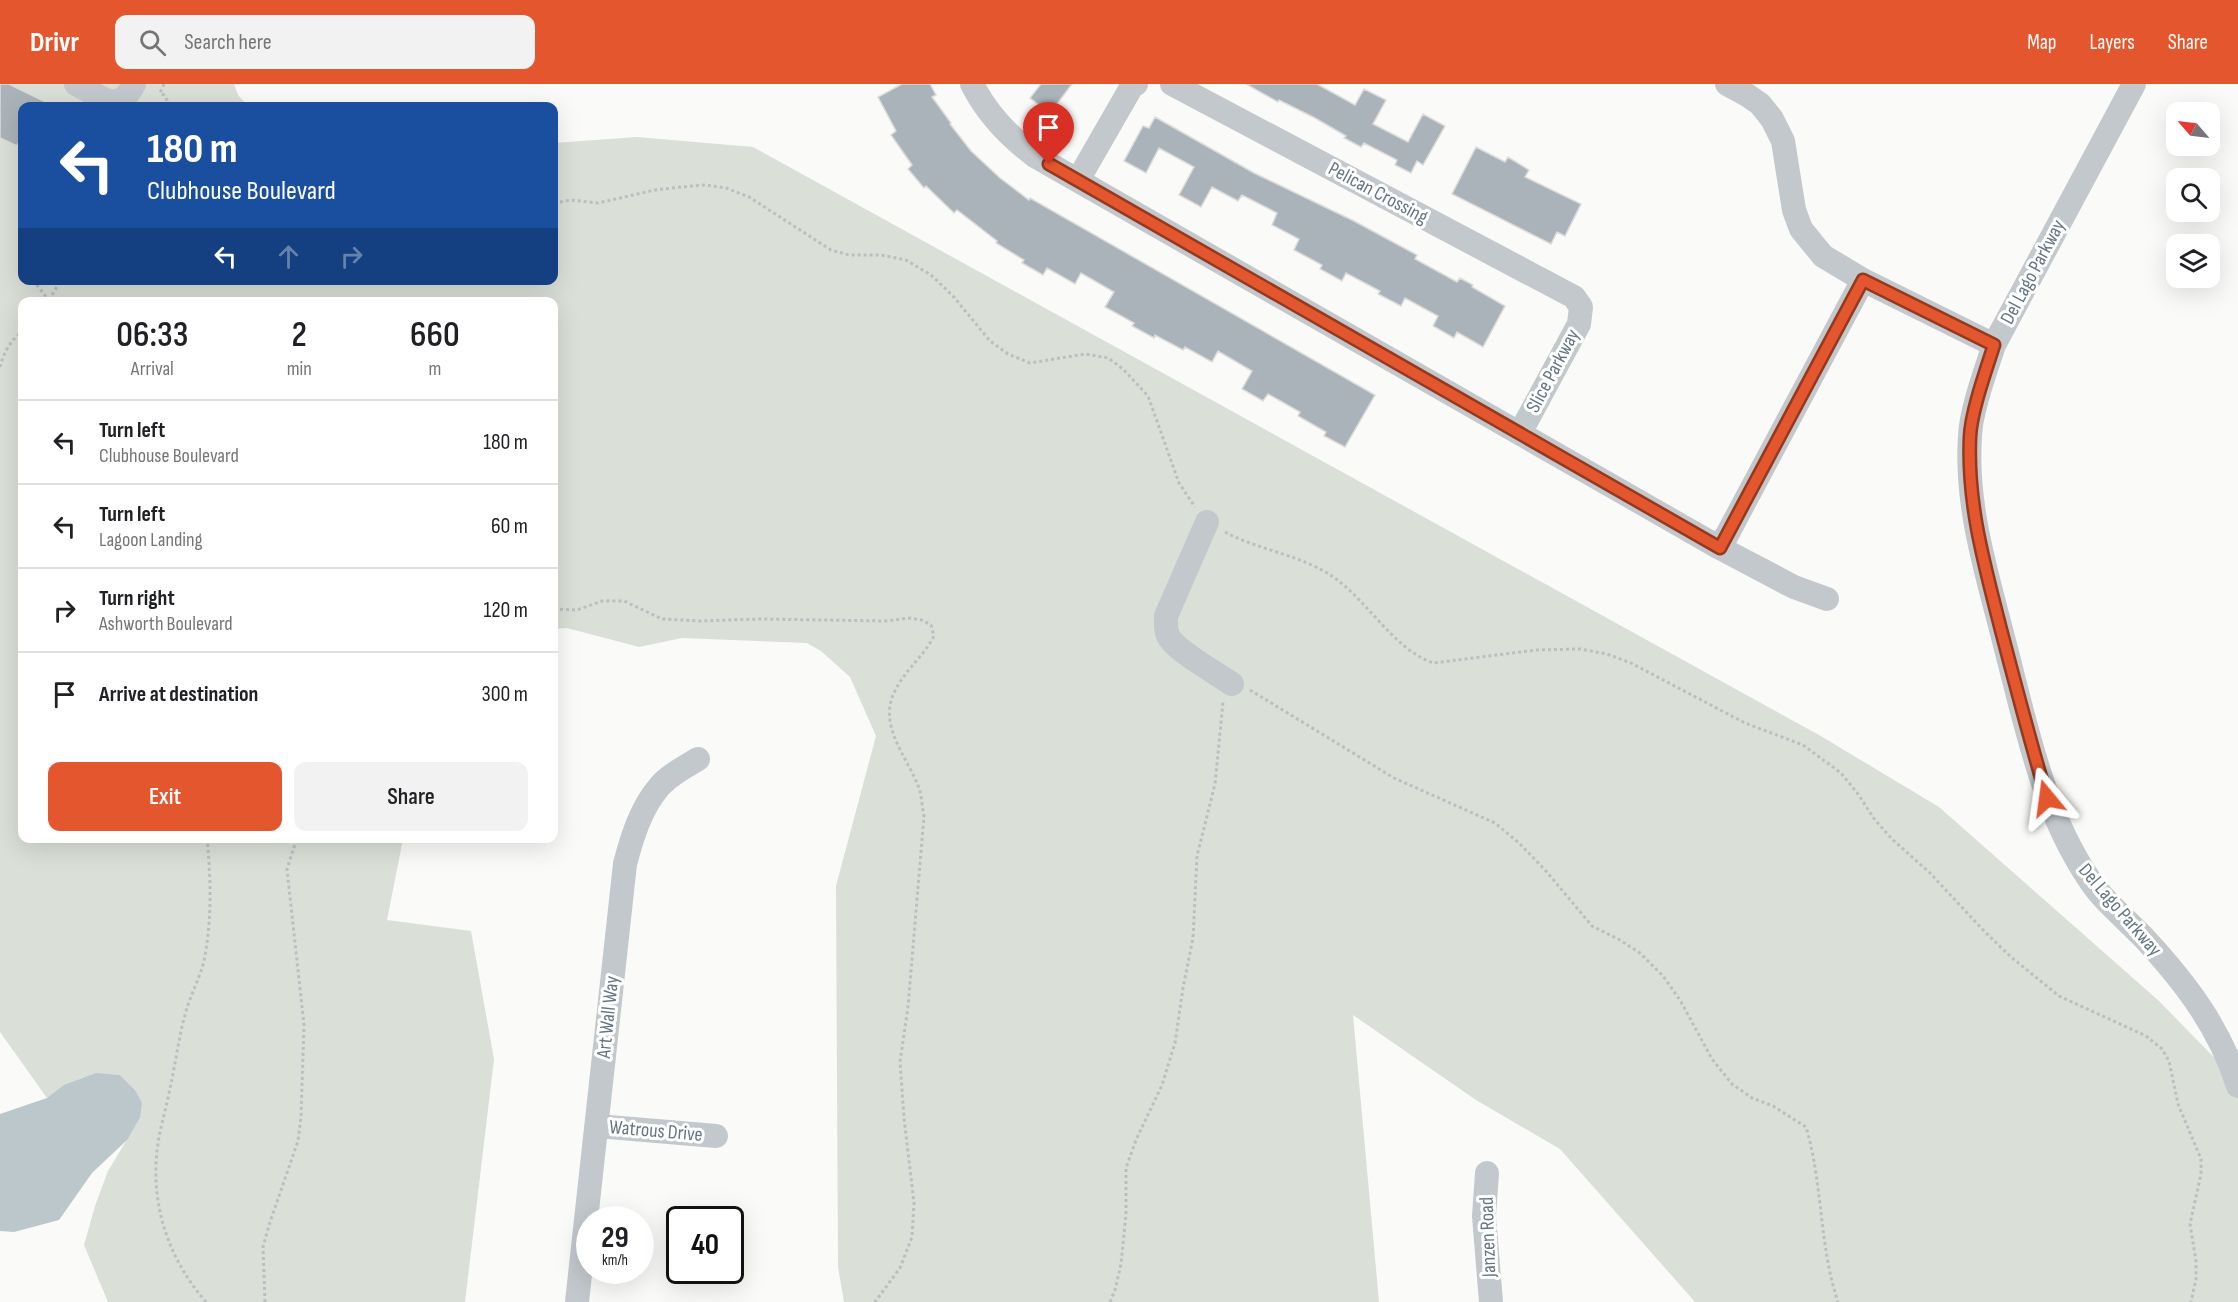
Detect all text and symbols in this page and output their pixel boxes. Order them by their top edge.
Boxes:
search box [115,15,535,69]
text: Drivr [30,26,79,59]
icon: search [136,26,169,59]
text: Search here [184,29,272,56]
text: Map [2027,30,2056,55]
text: Layers [2089,30,2135,55]
text: Share [2168,30,2208,55]
pin [1023,102,1074,164]
north arrow [2166,102,2220,156]
map controls [2166,102,2220,288]
icon: arrive [1032,111,1065,144]
text: 180 m [147,124,238,175]
icon: left [48,126,126,204]
street label: Pelican Crossing [1324,157,1432,229]
button: search [2166,168,2220,222]
text: Clubhouse Boulevard [147,175,336,207]
street label: Del Lago Parkway [1995,215,2071,328]
button: layers [2166,234,2220,288]
icon: left [209,240,242,273]
icon: ahead [272,240,305,273]
icon: right [335,240,368,273]
text: 06:33 [116,314,188,357]
text: 2 [292,314,307,357]
text: 660 [410,314,460,357]
street label: Slice Parkway [1521,325,1585,417]
text: Arrival [131,357,174,381]
text: min [287,357,312,381]
text: m [428,357,441,381]
text: Turn left [99,417,165,444]
icon: left [48,426,81,459]
text: 180 m [483,429,528,456]
text: Clubhouse Boulevard [99,444,239,468]
text: Turn left [99,501,165,528]
icon: left [48,510,81,543]
text: 60 m [491,513,528,540]
text: Lagoon Landing [99,528,203,552]
text: Turn right [99,585,175,612]
icon: right [48,594,81,627]
text: 120 m [484,597,528,624]
text: Ashworth Boulevard [99,612,233,636]
icon: arrive [48,678,81,711]
text: Arrive at destination [99,681,258,708]
text: 300 m [482,681,528,708]
button: Exit [48,762,282,831]
button: Share [294,762,528,831]
position arrow [2015,766,2079,830]
street label: Del Lago Parkway [2073,859,2167,961]
street label: Art Wall Way [592,974,624,1060]
street label: Watrous Drive [608,1115,704,1147]
street label: Janzen Road [1475,1196,1501,1279]
speed limit sign: 40 [666,1206,744,1284]
text: 29 [601,1220,629,1256]
text: km/h [602,1251,628,1270]

